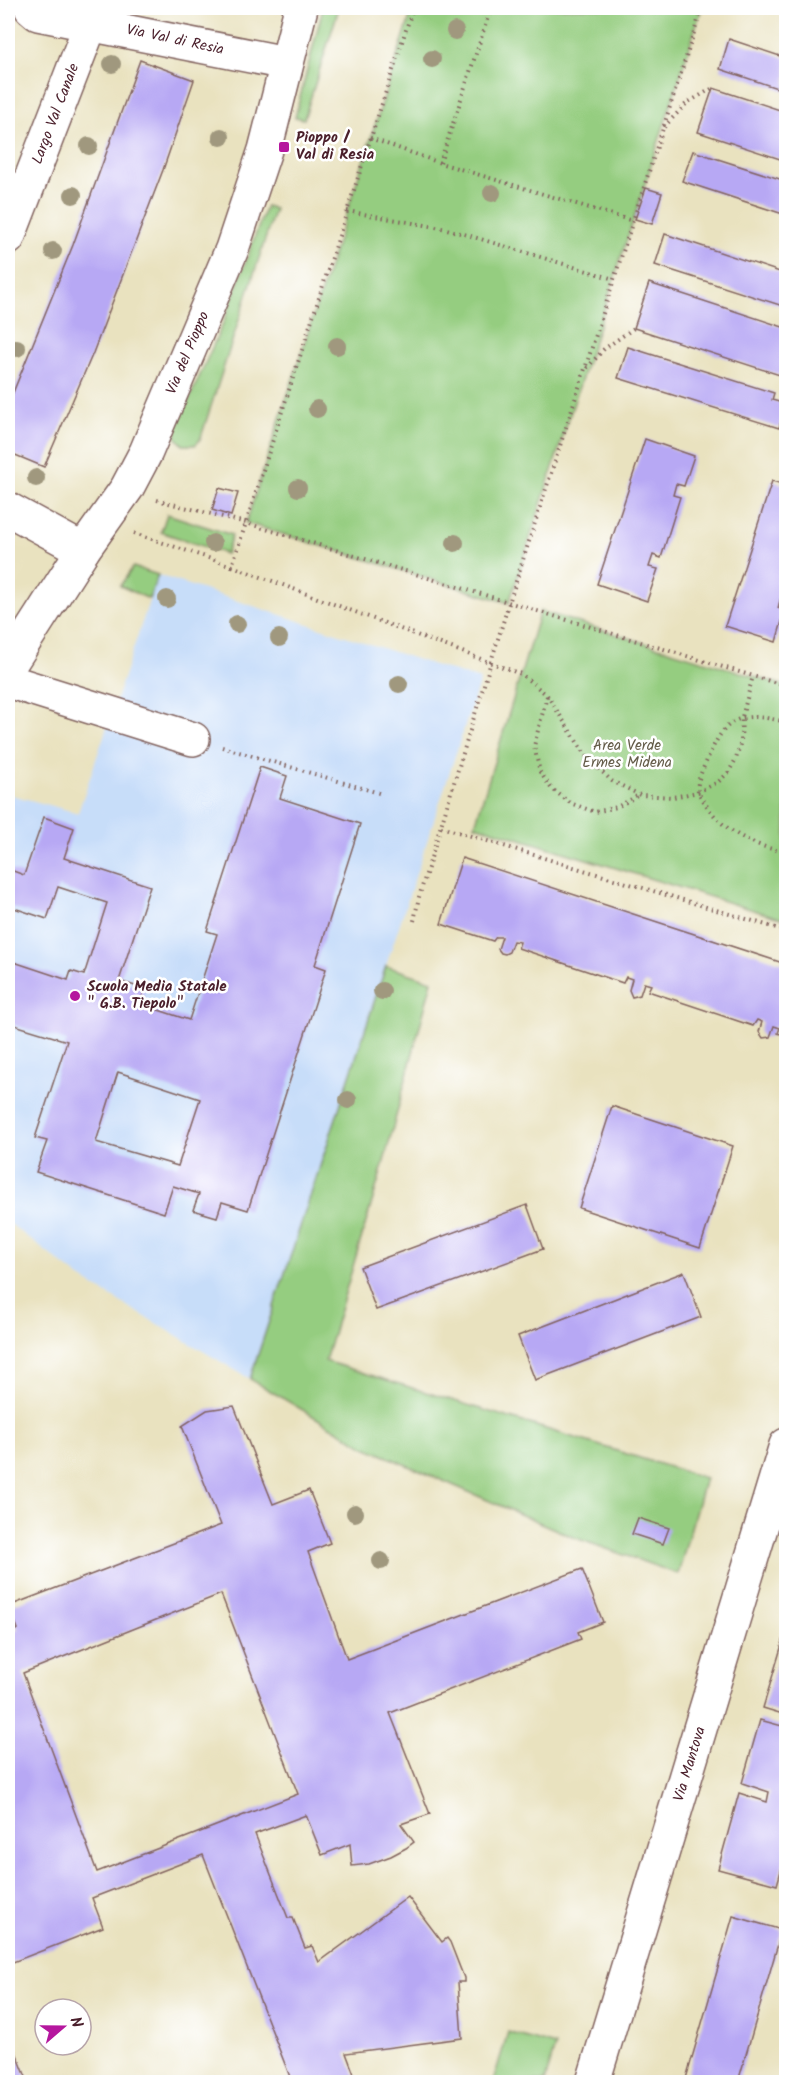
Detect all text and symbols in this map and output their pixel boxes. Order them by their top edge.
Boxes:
street label: Via Val di Resia [124,18,226,62]
street label: Largo Val Canale [26,60,86,168]
place label: Pioppo / Val di Resia [296,126,374,167]
marker: Pioppo / Val di Resia [277,140,291,154]
street label: Via del Pioppo [160,308,216,398]
park label: Area Verde Ermes Midena [582,734,672,775]
place label: Scuola Media Statale " G.B. Tiepolo" [87,975,227,1016]
marker: Scuola Media Statale " G.B. Tiepolo" [68,989,82,1003]
street label: Via Mantova [667,1723,713,1805]
north arrow [33,1997,93,2057]
text: N [62,2013,89,2031]

